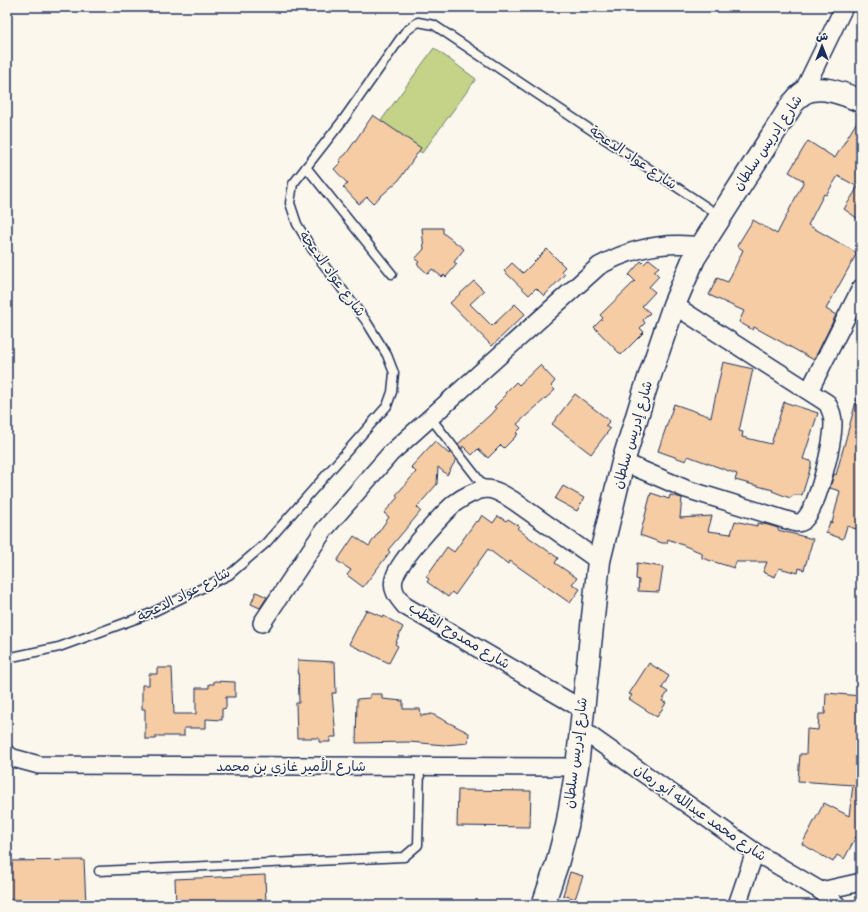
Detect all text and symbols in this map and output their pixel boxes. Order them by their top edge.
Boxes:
north arrow [802,26,842,66]
text: ش [816,30,828,44]
street label: شارع إدريس سلطان [729,92,807,194]
street label: شارع عواد الدعجة [586,122,680,194]
street label: شارع عواد الدعجة [295,228,369,320]
street label: شارع إدريس سلطان [609,379,657,491]
street label: شارع عواد الدعجة [135,564,233,626]
street label: شارع ممدوح القطب [405,599,513,673]
street label: شارع إدريس سلطان [560,696,592,810]
street label: شارع الأمير غازي بن محمد [216,757,366,777]
street label: شارع محمد عبدالله أبو رمان [630,761,770,865]

